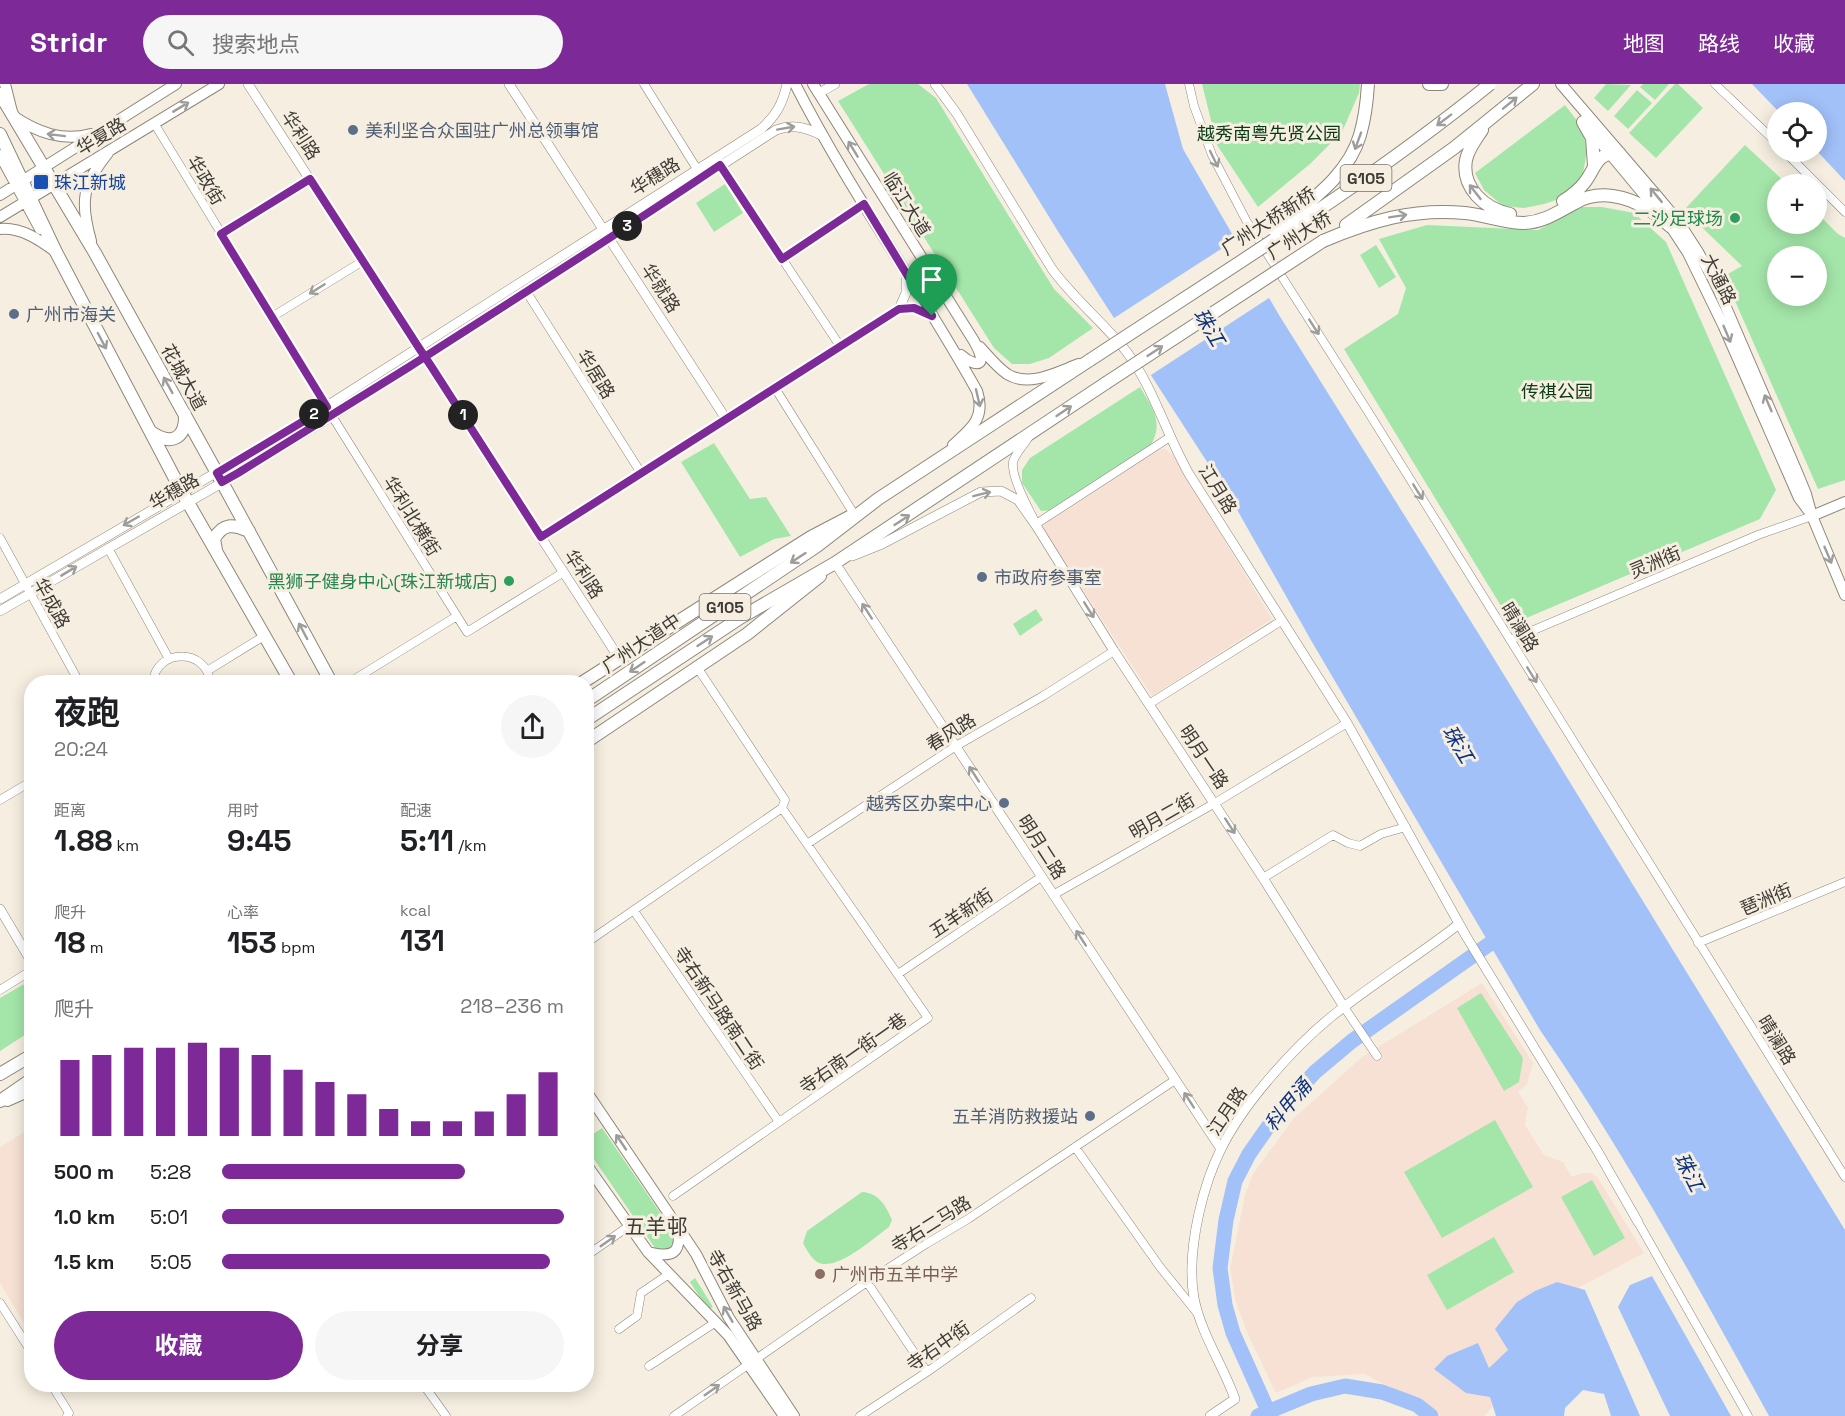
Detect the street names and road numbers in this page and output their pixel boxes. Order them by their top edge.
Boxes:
street label: 华利路 [277,106,325,164]
street label: 华夏路 [72,112,130,160]
street label: 华政街 [182,151,230,209]
street label: 华穗路 [626,152,684,200]
road number: G105 [1340,165,1392,191]
street label: 临江大道 [878,167,936,241]
street label: 广州大桥新桥 [1217,183,1319,259]
street label: 广州大桥 [1263,206,1335,264]
street label: 大通路 [1696,250,1742,308]
street label: 华就路 [637,259,685,317]
street label: 花城大道 [156,340,212,414]
street label: 华居路 [572,345,620,403]
street label: 江月路 [1194,460,1242,518]
street label: 华穗路 [145,468,203,514]
street label: 华利北横街 [378,472,446,560]
street label: 灵洲街 [1626,541,1684,583]
street label: 华利路 [560,545,608,603]
street label: 华成路 [29,574,75,632]
road number: G105 [700,594,750,620]
street label: 晴澜路 [1496,598,1544,656]
street label: 广州大道中 [597,608,685,678]
street label: 春风路 [922,708,980,756]
street label: 明月一路 [1174,721,1234,793]
street label: 明月二街 [1125,788,1199,844]
street label: 明月二路 [1013,811,1071,883]
street label: 琶洲街 [1737,878,1795,920]
street label: 五羊新街 [925,883,997,943]
street label: 寺右新马路南二街 [669,942,769,1074]
street label: 寺右南一街一巷 [795,1007,911,1099]
street label: 晴澜路 [1753,1011,1801,1069]
street label: 江月路 [1202,1082,1252,1140]
street label: 寺右二马路 [887,1190,975,1258]
street label: 寺右新马路 [703,1245,767,1335]
street label: 寺右中街 [902,1316,974,1376]

